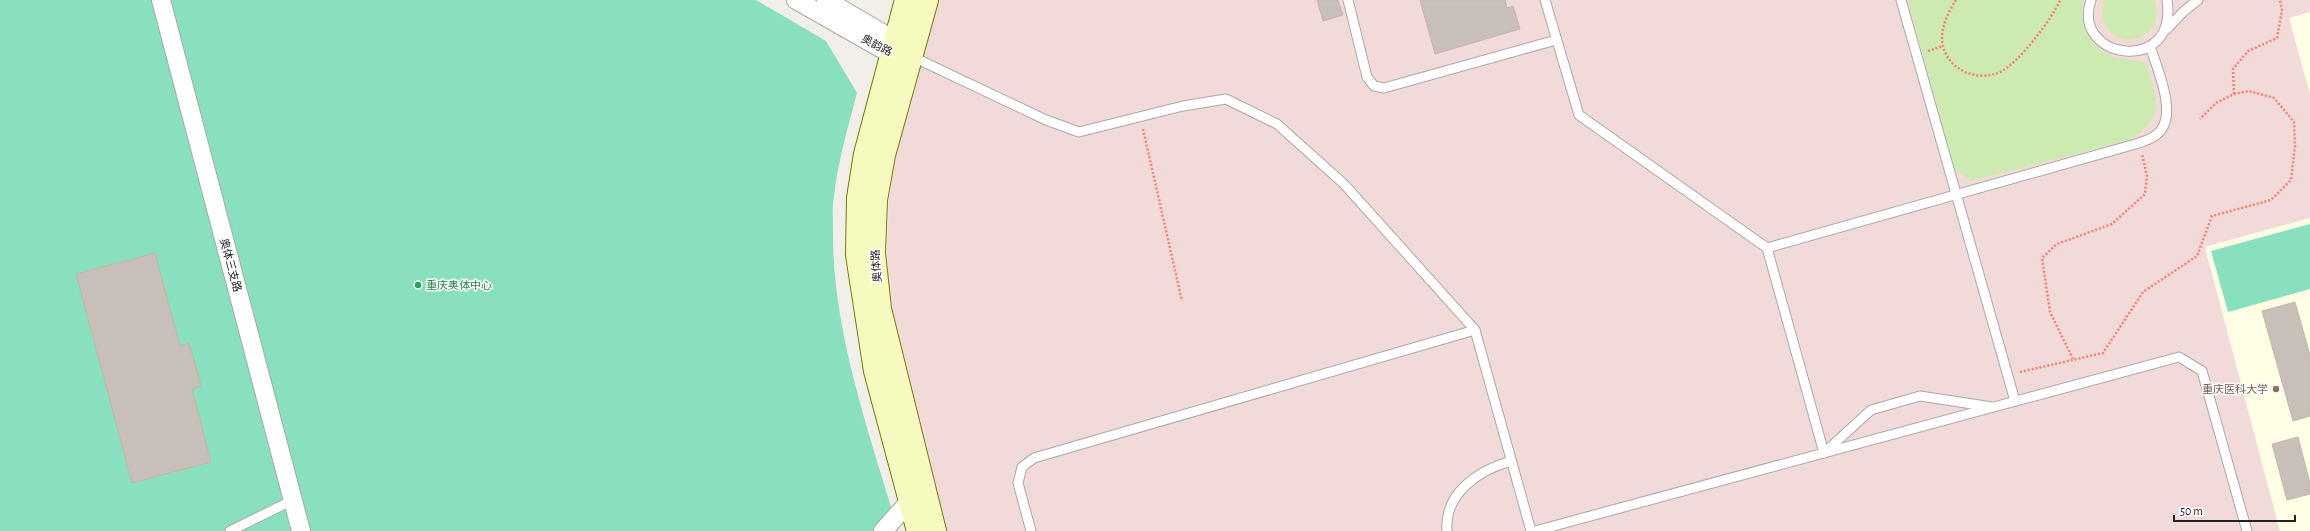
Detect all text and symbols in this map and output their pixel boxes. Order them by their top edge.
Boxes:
street label: 奥韵路 [860,32,894,58]
street label: 奥体三支路 [218,237,244,293]
street label: 奥体路 [869,249,883,283]
place label: 重庆奥体中心 [426,279,492,291]
marker: 重庆奥体中心 [413,280,423,290]
place label: 重庆医科大学 [2202,383,2268,395]
marker: 重庆医科大学 [2271,384,2281,394]
scale bar [2174,497,2295,523]
text: 50 m [2180,505,2203,517]

